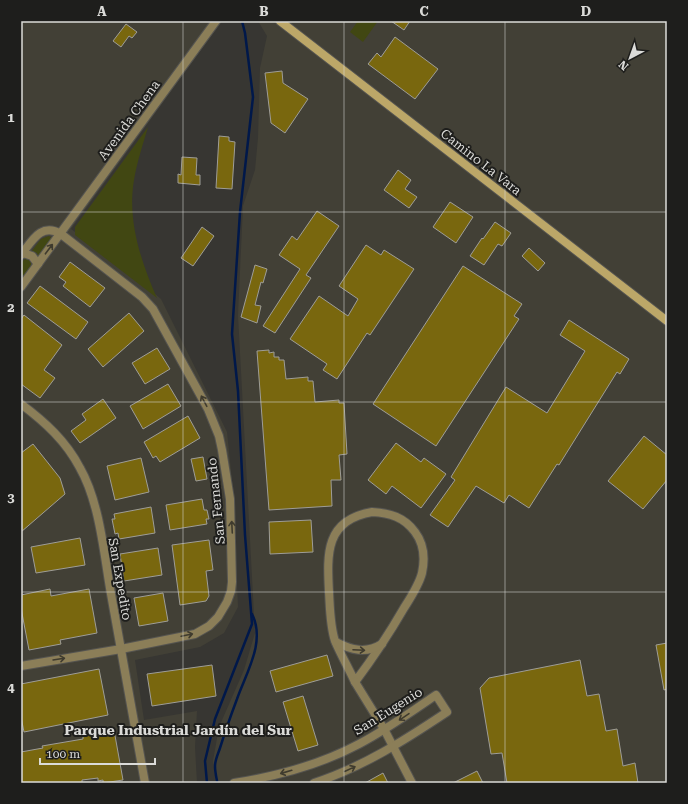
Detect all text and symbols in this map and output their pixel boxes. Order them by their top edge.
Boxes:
text: A [97,4,107,19]
text: B [259,4,269,19]
text: C [419,4,429,19]
text: D [581,4,591,19]
north arrow [610,38,650,78]
text: N [616,57,631,73]
street label: Avenida Chena [95,77,163,163]
text: 1 [7,110,15,125]
street label: Camino La Vara [438,126,524,198]
one-way arrow [45,244,54,255]
text: 2 [7,300,15,315]
one-way arrow [200,395,208,407]
street label: San Fernando [204,457,228,545]
text: 3 [7,490,15,505]
one-way arrow [228,521,235,534]
street label: San Expedito [105,537,135,621]
one-way arrow [180,631,193,639]
one-way arrow [352,646,365,653]
one-way arrow [53,655,66,663]
text: 4 [7,680,15,695]
street label: San Eugenio [351,684,425,738]
one-way arrow [398,713,409,721]
district label: Parque Industrial Jardín del Sur [64,722,292,738]
scale bar [40,740,155,766]
text: 100 m [46,747,80,761]
one-way arrow [344,765,356,772]
one-way arrow [280,769,293,776]

